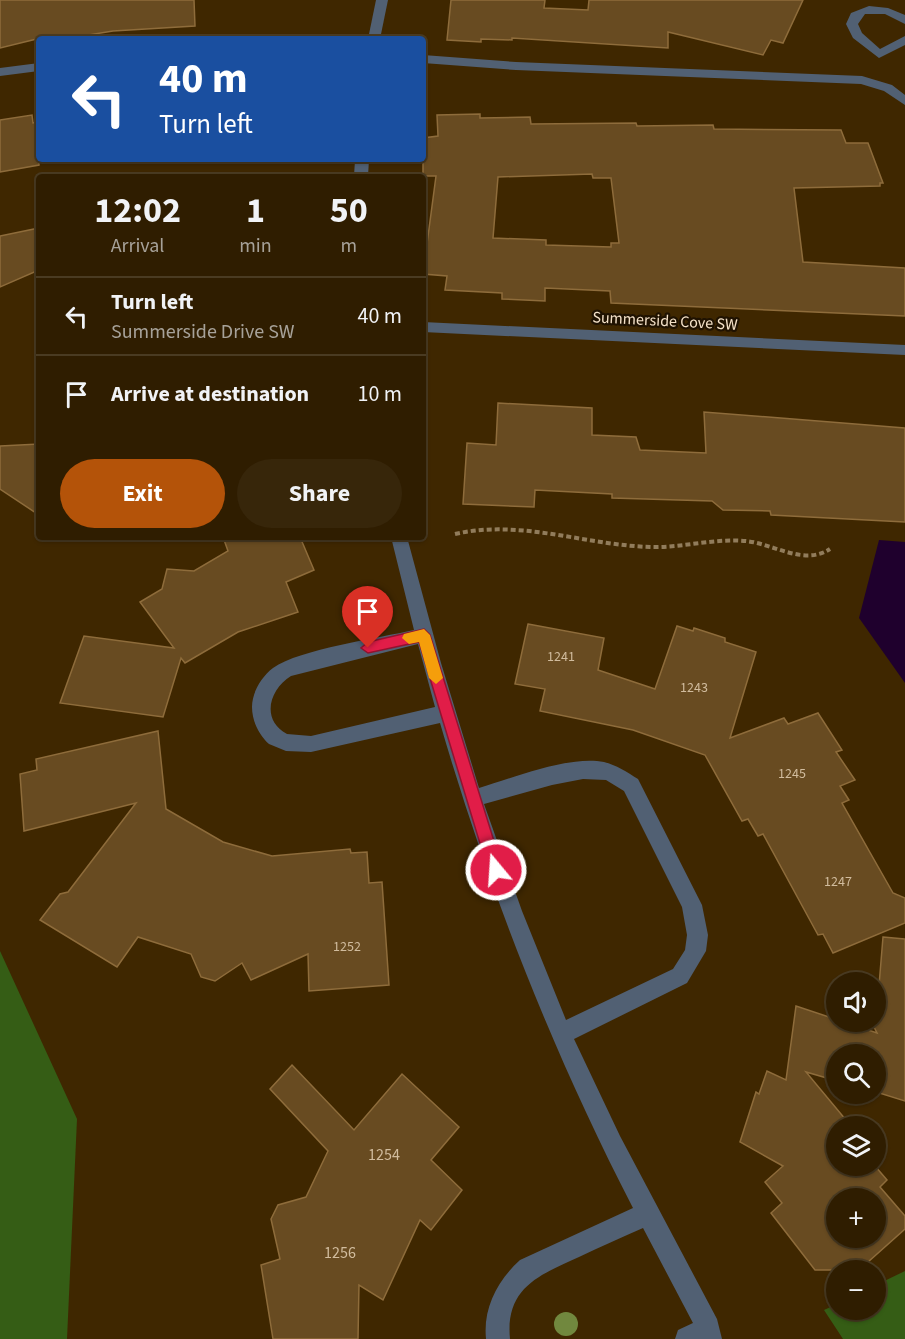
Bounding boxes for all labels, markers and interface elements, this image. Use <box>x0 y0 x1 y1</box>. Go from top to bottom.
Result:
text: 40 m <box>159 49 248 109</box>
icon: left <box>60 60 138 138</box>
text: Turn left <box>159 105 253 144</box>
text: 12:02 <box>94 185 181 236</box>
text: 1 <box>246 185 265 236</box>
text: 50 <box>330 185 368 236</box>
text: Arrival <box>111 232 164 260</box>
text: min <box>239 232 272 260</box>
text: m <box>340 232 357 260</box>
text: Turn left <box>111 286 193 318</box>
icon: left <box>60 300 93 333</box>
text: 40 m <box>357 300 402 332</box>
street label: Summerside Cove SW <box>592 306 738 336</box>
text: Summerside Drive SW <box>111 318 295 346</box>
icon: arrive <box>60 378 93 411</box>
text: Arrive at destination <box>111 378 309 410</box>
text: 10 m <box>357 378 402 410</box>
button: Exit <box>60 459 225 528</box>
button: Share <box>237 459 402 528</box>
pin <box>342 586 393 648</box>
icon: arrive <box>351 595 384 628</box>
house number: 1241 <box>547 647 575 667</box>
house number: 1243 <box>680 678 708 698</box>
house number: 1245 <box>778 764 806 784</box>
position arrow <box>464 838 528 902</box>
house number: 1247 <box>824 872 852 892</box>
house number: 1252 <box>333 937 361 957</box>
map controls <box>826 972 886 1320</box>
button: sound <box>826 972 886 1032</box>
button: search <box>826 1044 886 1104</box>
button: layers <box>826 1116 886 1176</box>
house number: 1254 <box>368 1144 400 1166</box>
button: + <box>826 1188 886 1248</box>
house number: 1256 <box>324 1242 356 1264</box>
button: − <box>826 1260 886 1320</box>

